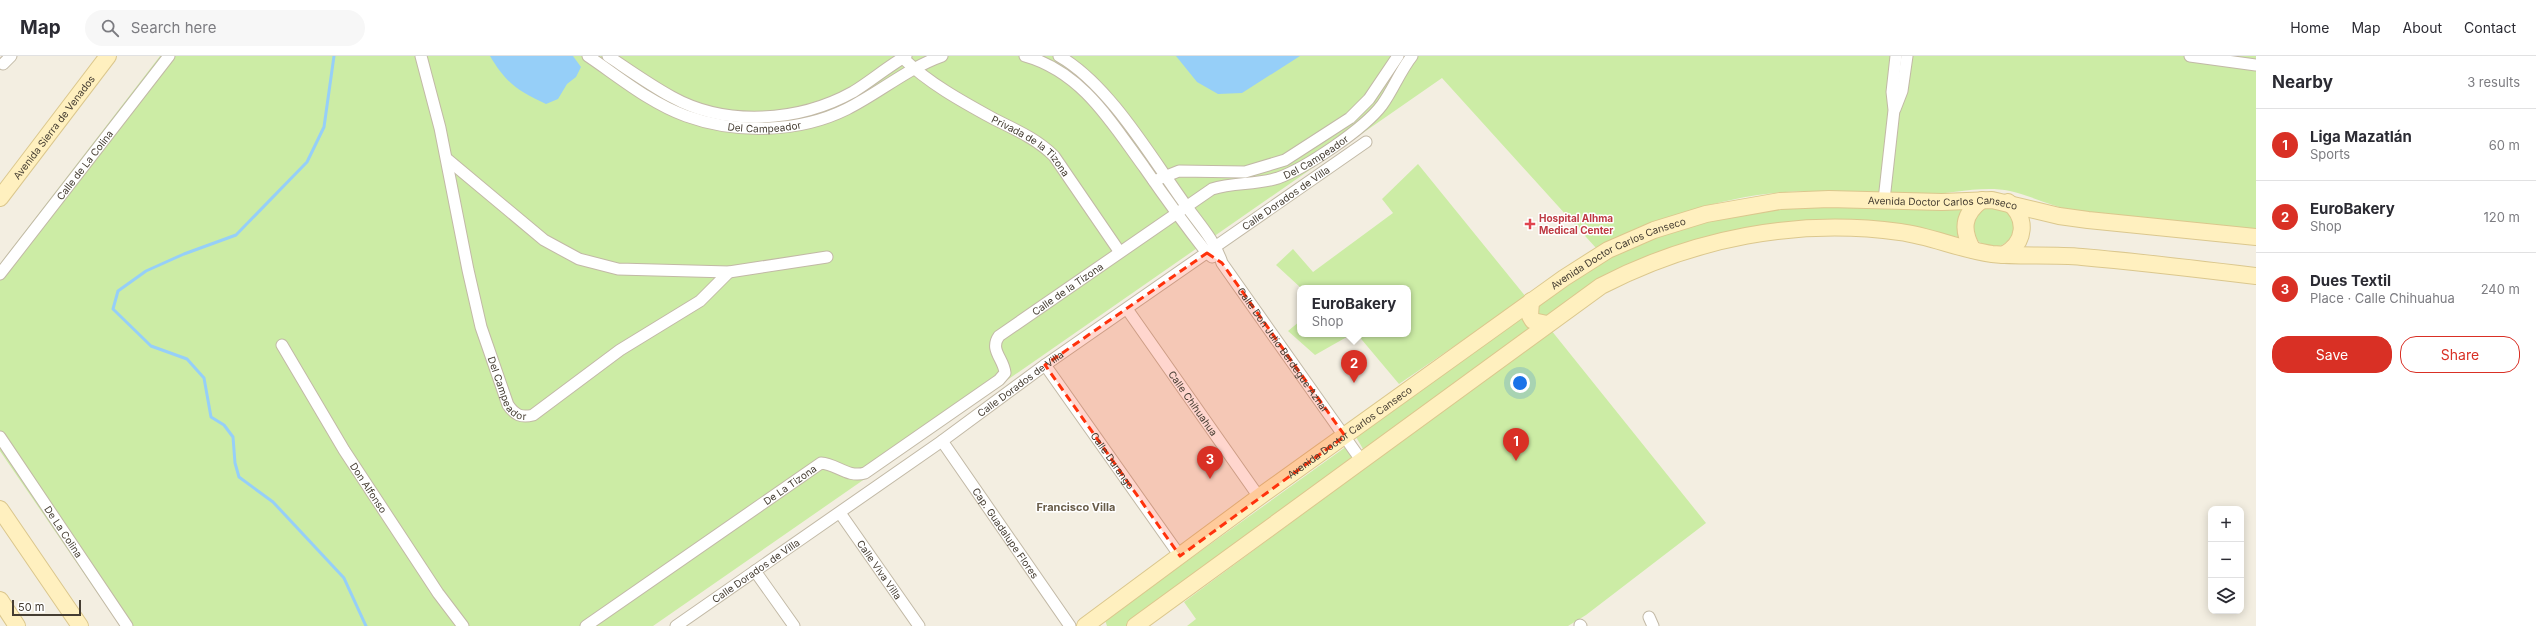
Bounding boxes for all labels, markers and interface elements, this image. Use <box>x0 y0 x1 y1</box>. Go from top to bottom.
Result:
search box <box>85 10 365 46</box>
text: Map <box>20 16 61 39</box>
icon: search <box>99 17 121 39</box>
text: Search here <box>131 18 216 37</box>
text: Home <box>2290 19 2329 36</box>
text: Map <box>2351 19 2381 36</box>
text: About <box>2403 19 2442 36</box>
text: Contact <box>2464 19 2516 36</box>
text: Nearby <box>2272 72 2333 92</box>
street label: Avenida Sierra de Venados <box>11 73 97 181</box>
text: 3 results <box>2467 74 2520 90</box>
street label: Privada de la Tizona <box>990 113 1072 179</box>
street label: Del Campeador <box>727 118 802 134</box>
text: Liga Mazatlán <box>2310 127 2412 146</box>
street label: Calle de La Colina <box>54 128 115 202</box>
street label: Del Campeador <box>1281 132 1351 181</box>
text: 1 <box>2282 137 2288 153</box>
text: 60 m <box>2489 137 2520 153</box>
text: Sports <box>2310 146 2350 162</box>
street label: Calle Dorados de Villa <box>1240 163 1332 232</box>
street label: Avenida Doctor Carlos Canseco <box>1868 194 2019 212</box>
text: EuroBakery <box>2310 199 2395 218</box>
text: 2 <box>2281 209 2289 225</box>
text: 120 m <box>2484 209 2520 225</box>
place label: Hospital Alhma Medical Center <box>1539 212 1613 236</box>
street label: Avenida Doctor Carlos Canseco <box>1548 215 1687 292</box>
marker: Hospital Alhma Medical Center <box>1524 218 1536 230</box>
text: Shop <box>2310 218 2342 234</box>
street label: Calle de la Tizona <box>1030 260 1105 318</box>
text: Dues Textil <box>2310 271 2391 290</box>
text: 3 <box>2281 281 2289 297</box>
text: 240 m <box>2481 281 2520 297</box>
street label: Calle Don Julio Berdegue Aznar <box>1235 285 1332 415</box>
popup <box>1297 285 1411 337</box>
text: Place · Calle Chihuahua <box>2310 290 2455 306</box>
text: EuroBakery <box>1312 294 1396 313</box>
text: Shop <box>1312 313 1343 329</box>
button: Save <box>2272 336 2392 373</box>
button: Share <box>2400 336 2520 373</box>
street label: Calle Dorados de Villa <box>975 348 1066 419</box>
pin: 2 <box>1341 350 1367 383</box>
street label: Del Campeador <box>486 355 527 422</box>
street label: Calle Chihuahua <box>1166 368 1220 438</box>
your location <box>1510 373 1530 393</box>
street label: Avenida Doctor Carlos Canseco <box>1285 383 1414 481</box>
pin: 1 <box>1503 428 1529 461</box>
street label: Calle Durango <box>1088 430 1137 491</box>
pin: 3 <box>1197 446 1223 479</box>
street label: Don Alfonso <box>348 460 390 515</box>
street label: De La Tizona <box>761 462 819 507</box>
street label: Cap. Guadalupe Flores <box>970 485 1041 581</box>
district label: Francisco Villa <box>1037 500 1115 514</box>
street label: De La Colina <box>42 504 85 560</box>
map controls <box>2208 506 2244 614</box>
button: + <box>2208 506 2244 542</box>
street label: Calle Dorados de Villa <box>710 536 802 605</box>
street label: Calle Viva Villa <box>855 538 904 602</box>
button: − <box>2208 542 2244 578</box>
button: layers <box>2208 578 2244 614</box>
scale bar <box>12 598 81 617</box>
text: 50 m <box>18 600 44 614</box>

